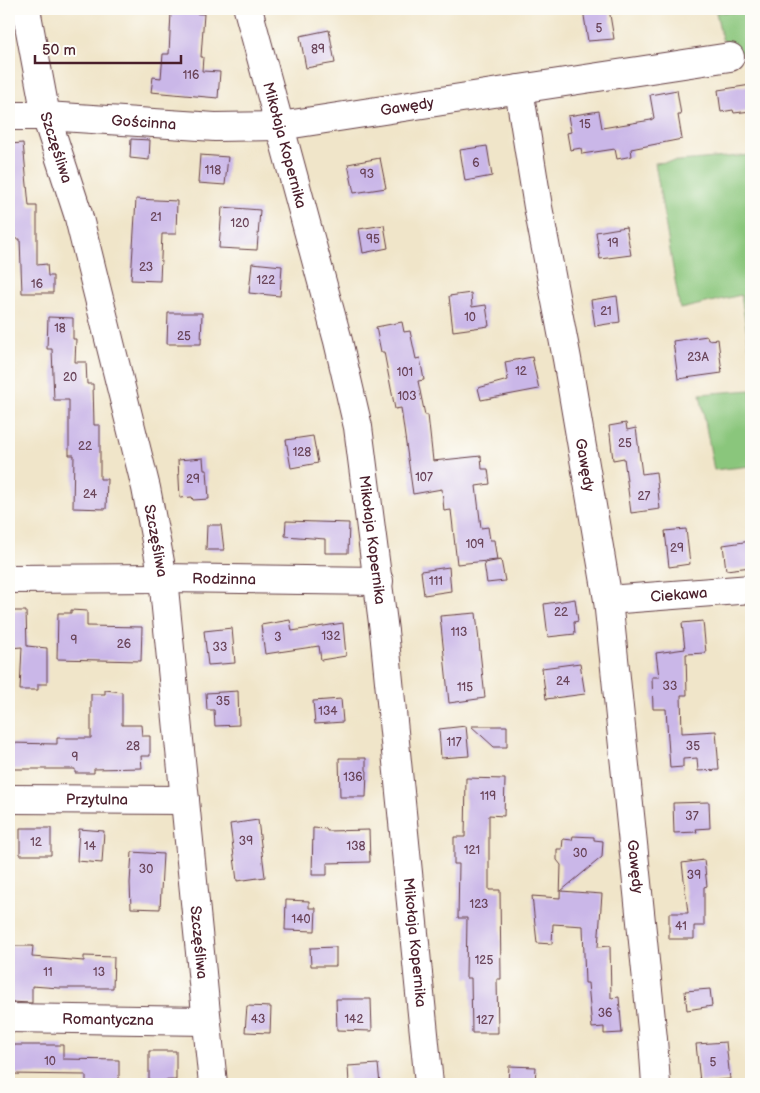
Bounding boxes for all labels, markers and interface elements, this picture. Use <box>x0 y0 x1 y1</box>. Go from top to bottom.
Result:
house number: 5 <box>596 21 603 36</box>
scale bar <box>35 32 181 64</box>
text: 50 m <box>42 41 76 60</box>
house number: 89 <box>311 42 325 57</box>
house number: 116 <box>183 68 199 83</box>
street label: Mikołaja Kopernika <box>259 80 311 210</box>
street label: Gawędy <box>379 93 435 120</box>
street label: Szczęśliwa <box>36 110 77 185</box>
street label: Gościnna <box>111 111 177 134</box>
house number: 15 <box>579 117 591 132</box>
house number: 6 <box>472 156 480 171</box>
house number: 118 <box>205 163 221 178</box>
house number: 93 <box>360 167 374 182</box>
house number: 21 <box>150 210 162 225</box>
house number: 120 <box>231 216 249 231</box>
house number: 95 <box>366 232 380 247</box>
house number: 19 <box>607 236 619 251</box>
house number: 23 <box>139 260 153 275</box>
house number: 122 <box>257 273 275 288</box>
house number: 16 <box>31 277 43 292</box>
house number: 21 <box>600 304 612 319</box>
house number: 10 <box>464 310 476 325</box>
house number: 18 <box>54 321 66 336</box>
house number: 25 <box>177 329 191 344</box>
house number: 23A <box>687 350 709 365</box>
house number: 12 <box>515 364 527 379</box>
house number: 101 <box>397 365 413 380</box>
house number: 20 <box>63 370 77 385</box>
house number: 103 <box>397 389 417 404</box>
house number: 25 <box>618 436 632 451</box>
street label: Gawędy <box>571 437 599 493</box>
house number: 22 <box>78 439 92 454</box>
house number: 128 <box>293 445 311 460</box>
house number: 107 <box>415 470 433 485</box>
house number: 29 <box>186 472 200 487</box>
street label: Mikołaja Kopernika <box>355 474 390 606</box>
house number: 24 <box>83 487 98 502</box>
house number: 27 <box>638 489 651 504</box>
street label: Szczęśliwa <box>140 503 172 579</box>
house number: 109 <box>466 537 484 552</box>
house number: 29 <box>670 541 684 556</box>
street label: Rodzinna <box>192 569 256 589</box>
house number: 111 <box>429 574 443 589</box>
street label: Ciekawa <box>650 583 708 606</box>
house number: 22 <box>554 605 568 620</box>
house number: 113 <box>451 625 467 640</box>
house number: 132 <box>321 629 341 644</box>
house number: 3 <box>274 630 282 645</box>
house number: 9 <box>71 633 78 648</box>
house number: 26 <box>117 637 131 652</box>
house number: 33 <box>213 640 227 655</box>
house number: 24 <box>556 674 571 689</box>
house number: 33 <box>663 679 677 694</box>
house number: 115 <box>457 680 473 695</box>
house number: 35 <box>216 694 230 709</box>
house number: 134 <box>318 704 338 719</box>
house number: 117 <box>446 735 462 750</box>
house number: 28 <box>126 739 140 754</box>
house number: 35 <box>686 739 700 754</box>
house number: 9 <box>72 750 79 765</box>
house number: 136 <box>343 770 363 785</box>
house number: 119 <box>480 789 496 804</box>
street label: Przytulna <box>66 790 128 809</box>
house number: 37 <box>685 809 699 824</box>
house number: 39 <box>239 834 253 849</box>
house number: 12 <box>30 835 42 850</box>
house number: 14 <box>84 839 97 854</box>
house number: 138 <box>346 839 366 854</box>
street label: Gawędy <box>623 839 648 895</box>
house number: 121 <box>464 843 480 858</box>
house number: 30 <box>573 846 587 861</box>
house number: 30 <box>139 862 153 877</box>
house number: 39 <box>687 868 701 883</box>
street label: Mikołaja Kopernika <box>399 877 431 1008</box>
house number: 123 <box>470 897 488 912</box>
street label: Szczęśliwa <box>186 905 212 980</box>
house number: 140 <box>291 912 311 927</box>
house number: 41 <box>675 919 687 934</box>
house number: 125 <box>475 953 493 968</box>
house number: 11 <box>43 965 53 980</box>
house number: 13 <box>93 965 105 980</box>
house number: 36 <box>598 1006 612 1021</box>
street label: Romantyczna <box>62 1009 154 1030</box>
house number: 43 <box>251 1012 265 1027</box>
house number: 142 <box>344 1012 364 1027</box>
house number: 127 <box>476 1013 494 1028</box>
house number: 10 <box>44 1054 56 1069</box>
house number: 5 <box>710 1055 717 1070</box>

